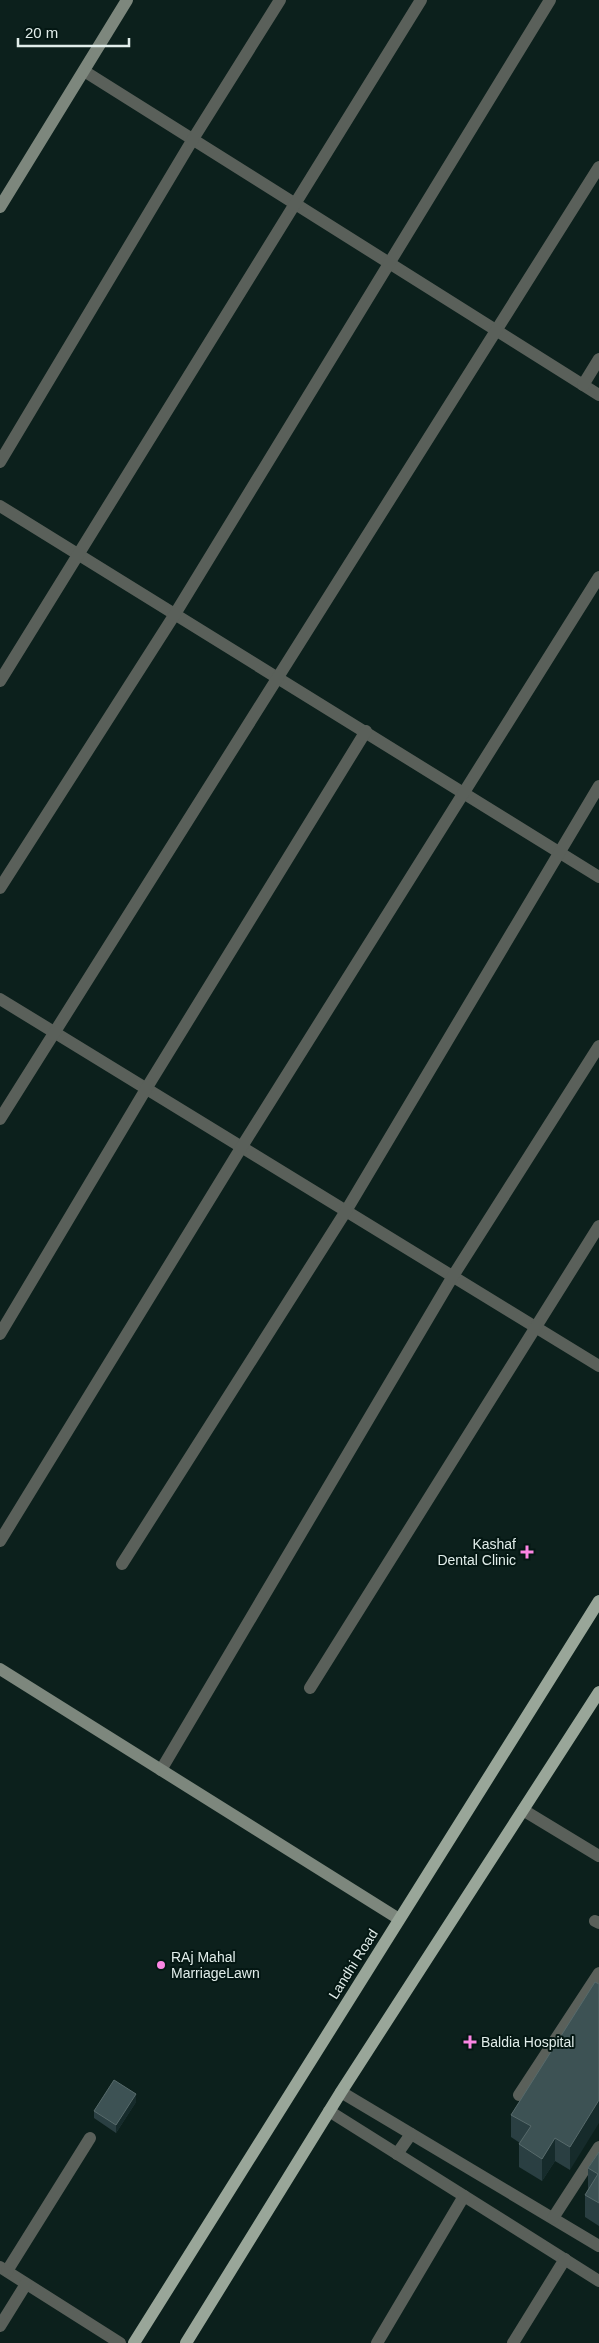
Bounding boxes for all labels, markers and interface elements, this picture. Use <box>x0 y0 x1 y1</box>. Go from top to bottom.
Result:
scale bar <box>18 15 129 47</box>
text: 20 m <box>25 24 58 41</box>
place label: Kashaf Dental Clinic <box>437 1536 516 1568</box>
marker: Kashaf Dental Clinic <box>520 1545 534 1559</box>
street label: Landhi Road <box>325 1926 381 2002</box>
place label: RAj Mahal MarriageLawn <box>171 1949 260 1981</box>
marker: RAj Mahal MarriageLawn <box>155 1959 167 1971</box>
place label: Baldia Hospital <box>481 2034 574 2050</box>
marker: Baldia Hospital <box>463 2035 477 2049</box>

